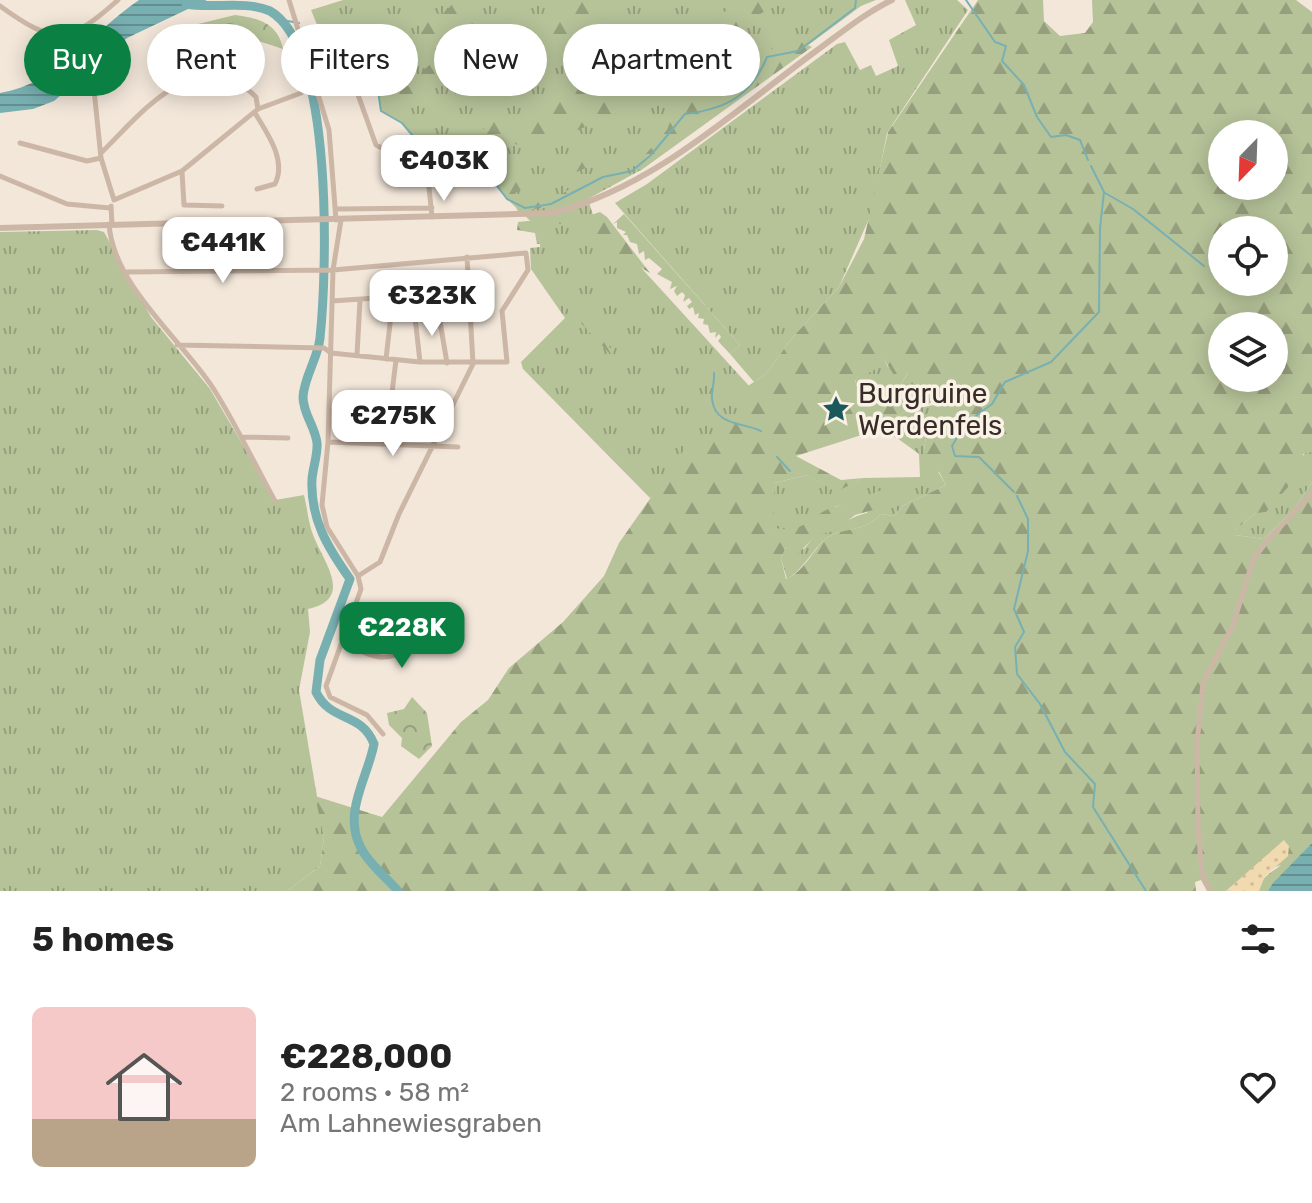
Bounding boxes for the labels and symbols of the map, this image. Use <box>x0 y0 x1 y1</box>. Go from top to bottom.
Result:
north arrow <box>1208 120 1288 200</box>
pin: €403K <box>388 135 500 203</box>
pin: €441K <box>167 217 279 285</box>
pin: €323K <box>376 270 488 338</box>
place label: Burgruine Werdenfels <box>858 377 1002 442</box>
pin: €275K <box>337 390 449 458</box>
place icon: Burgruine Werdenfels <box>821 394 851 424</box>
pin: €228K <box>346 602 458 670</box>

